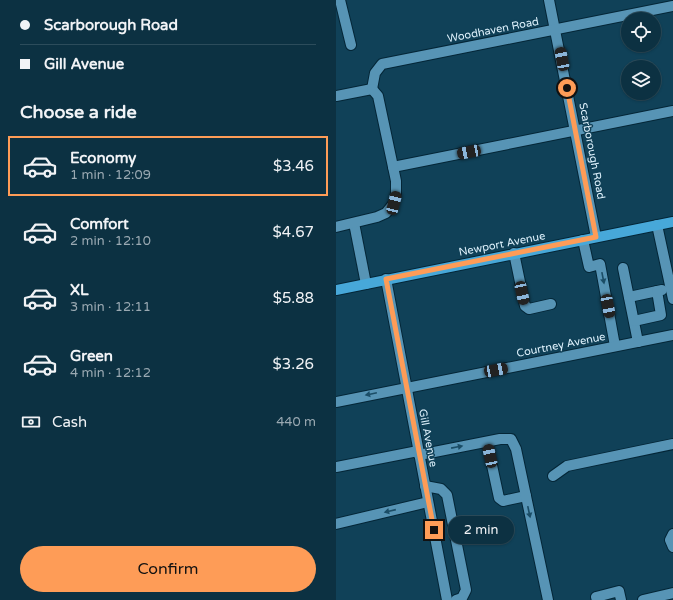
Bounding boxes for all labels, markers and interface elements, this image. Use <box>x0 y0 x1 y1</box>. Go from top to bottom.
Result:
map controls <box>621 12 661 100</box>
button: locate <box>621 12 661 52</box>
street label: Woodhaven Road <box>446 15 540 45</box>
text: Scarborough Road <box>44 16 178 34</box>
car <box>554 46 570 72</box>
text: Gill Avenue <box>44 55 124 73</box>
button: layers <box>621 60 661 100</box>
route start <box>558 79 576 97</box>
text: Choose a ride <box>20 101 137 123</box>
street label: Scarborough Road <box>576 102 608 201</box>
car <box>456 144 482 160</box>
icon: car <box>22 148 58 184</box>
text: Economy <box>70 149 136 167</box>
text: $3.46 <box>273 157 314 175</box>
text: 1 min · 12:09 <box>70 167 151 183</box>
car <box>385 190 403 216</box>
icon: car <box>22 214 58 250</box>
text: Comfort <box>70 215 129 233</box>
text: $4.67 <box>273 223 314 241</box>
street label: Newport Avenue <box>458 229 546 259</box>
text: 2 min · 12:10 <box>70 233 151 249</box>
one-way arrow <box>600 272 606 284</box>
icon: car <box>22 280 58 316</box>
car <box>514 280 530 306</box>
text: XL <box>70 281 89 299</box>
text: $5.88 <box>273 289 314 307</box>
car <box>600 293 616 319</box>
text: 3 min · 12:11 <box>70 299 151 315</box>
street label: Courtney Avenue <box>515 330 607 360</box>
icon: car <box>22 346 58 382</box>
text: Green <box>70 347 113 365</box>
text: $3.26 <box>273 355 314 373</box>
car <box>483 362 509 378</box>
text: 4 min · 12:12 <box>70 365 151 381</box>
one-way arrow <box>365 392 377 398</box>
street label: Gill Avenue <box>416 408 440 468</box>
icon: cash <box>20 411 42 433</box>
text: Cash <box>52 413 87 431</box>
text: 440 m <box>276 414 316 430</box>
car <box>482 443 498 469</box>
one-way arrow <box>451 444 463 450</box>
one-way arrow <box>527 506 533 518</box>
one-way arrow <box>384 509 397 515</box>
callout: 2 min <box>448 516 514 544</box>
route end <box>425 521 443 539</box>
text: 2 min <box>464 522 498 538</box>
button: Confirm <box>20 546 316 592</box>

